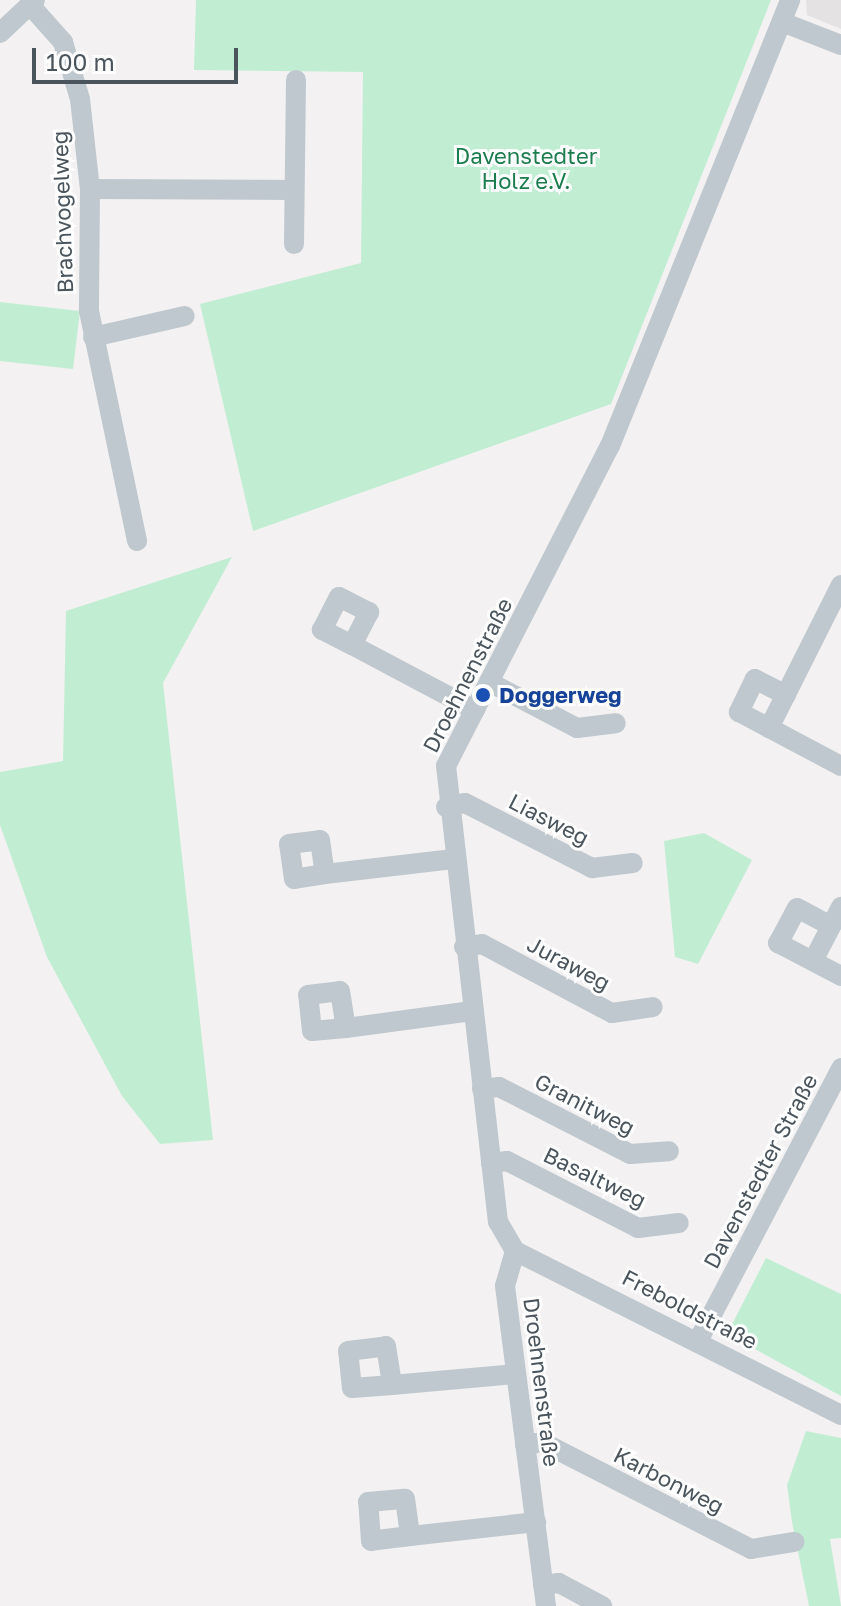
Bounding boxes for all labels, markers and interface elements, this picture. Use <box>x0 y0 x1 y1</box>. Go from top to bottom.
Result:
scale bar <box>36 32 242 82</box>
text: 100 m <box>46 47 115 76</box>
street label: Brachvogelweg <box>46 130 78 294</box>
park label: Davenstedter Holz e.V. <box>455 142 597 194</box>
street label: Droehnenstraße <box>417 593 517 757</box>
place label: Doggerweg <box>499 682 622 708</box>
marker: Doggerweg <box>474 686 492 704</box>
street label: Liasweg <box>505 788 593 850</box>
street label: Juraweg <box>523 930 615 996</box>
street label: Granitweg <box>531 1068 639 1140</box>
street label: Davenstedter Straße <box>697 1069 823 1273</box>
street label: Basaltweg <box>539 1141 651 1213</box>
street label: Freboldstraße <box>618 1264 762 1354</box>
street label: Droehnenstraße <box>519 1296 565 1468</box>
street label: Karbonweg <box>610 1441 728 1519</box>

